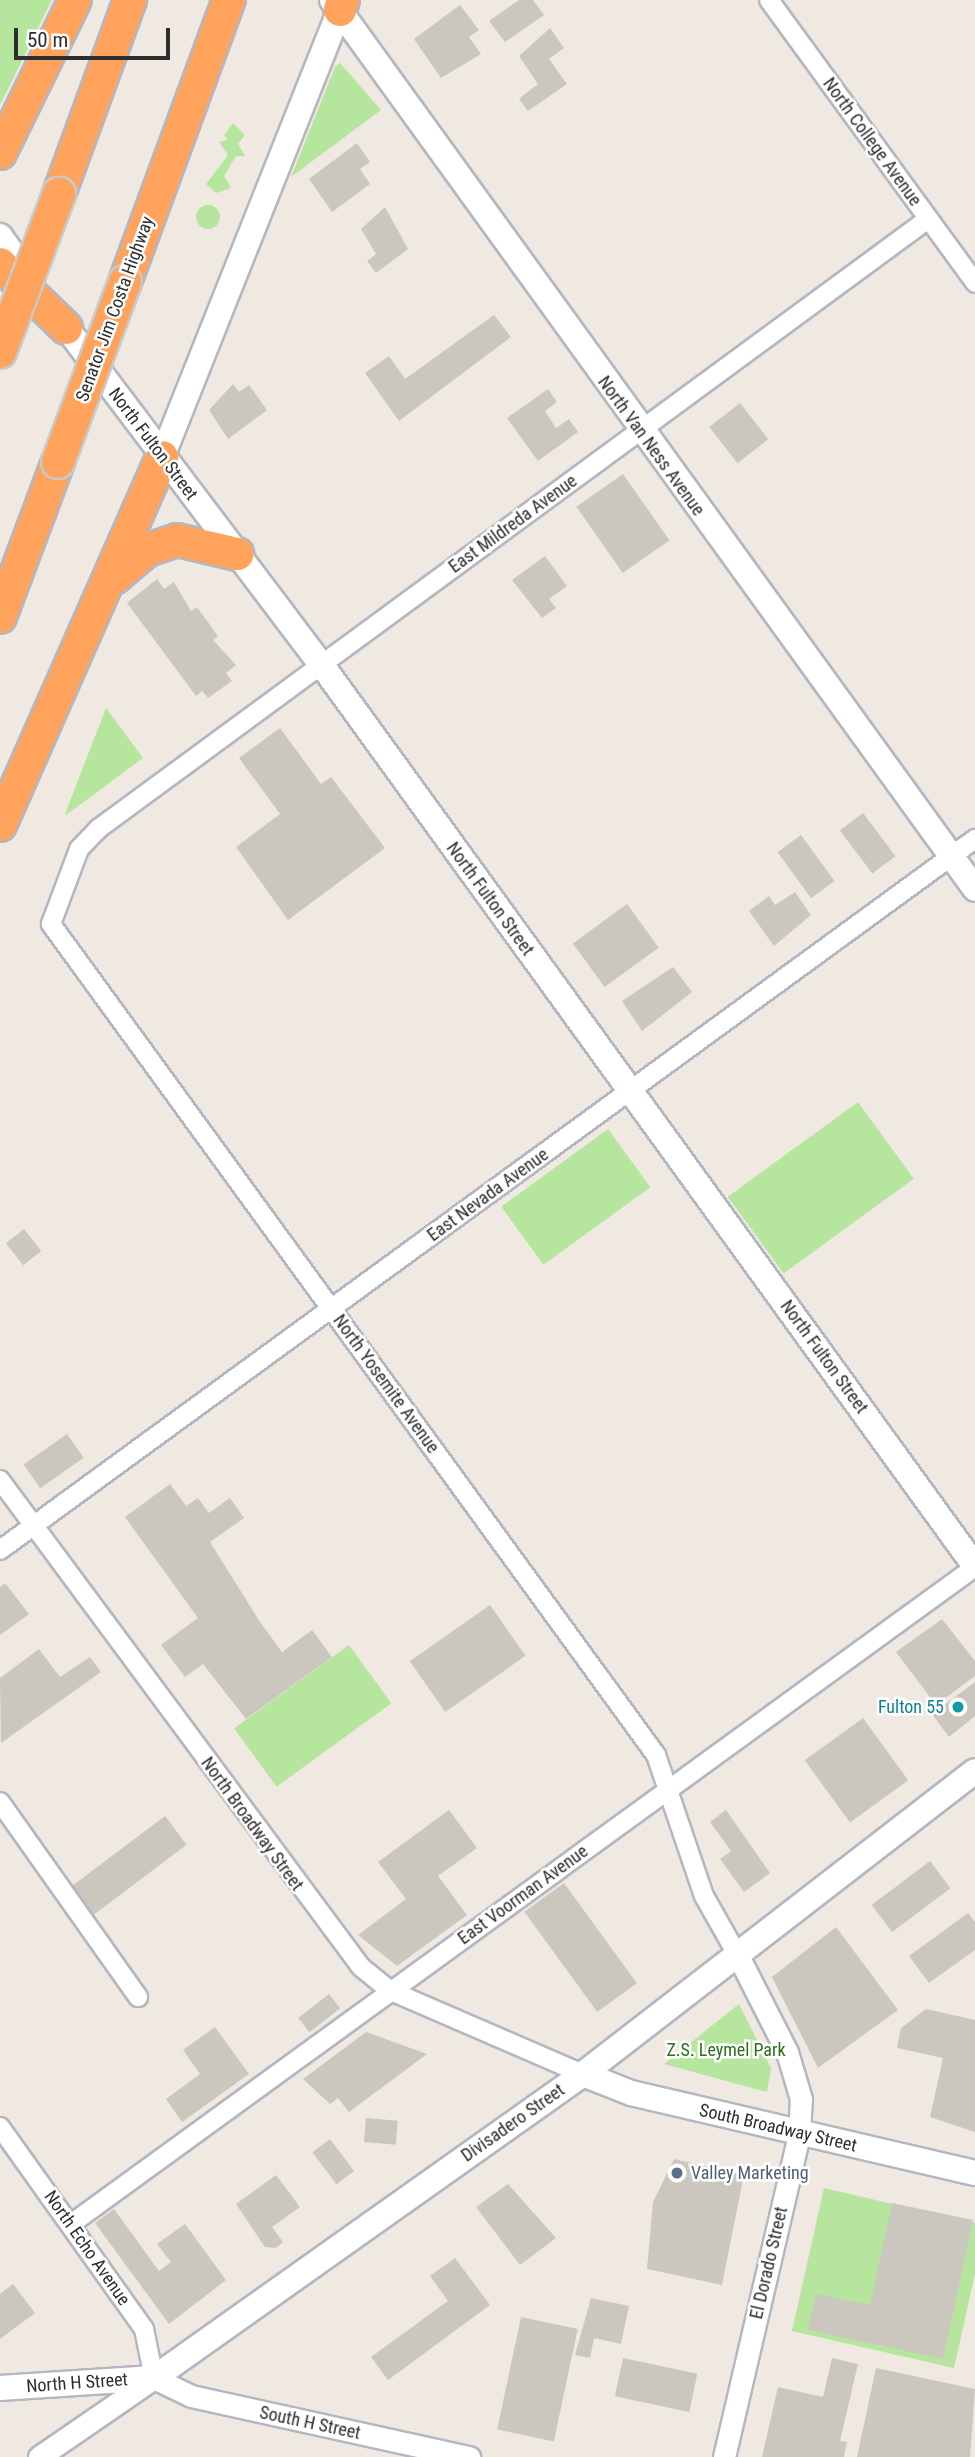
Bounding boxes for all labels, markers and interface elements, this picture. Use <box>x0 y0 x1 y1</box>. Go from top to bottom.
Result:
scale bar <box>18 14 173 58</box>
text: 50 m <box>27 28 68 52</box>
street label: North College Avenue <box>818 74 926 210</box>
street label: Senator Jim Costa Highway <box>71 213 159 405</box>
street label: North Van Ness Avenue <box>593 372 709 520</box>
street label: North Fulton Street <box>104 384 202 504</box>
street label: East Mildreda Avenue <box>445 470 581 578</box>
street label: North Fulton Street <box>442 838 538 960</box>
street label: East Nevada Avenue <box>423 1144 553 1246</box>
street label: North Fulton Street <box>776 1296 872 1418</box>
street label: North Yosemite Avenue <box>328 1310 444 1458</box>
place label: Fulton 55 <box>878 1696 944 1718</box>
marker: Fulton 55 <box>950 1699 966 1715</box>
street label: North Broadway Street <box>196 1753 308 1895</box>
street label: East Voorman Avenue <box>454 1841 592 1949</box>
park label: Z.S. Leymel Park <box>666 2039 786 2061</box>
street label: Divisadero Street <box>457 2079 569 2167</box>
street label: South Broadway Street <box>697 2099 859 2157</box>
place label: Valley Marketing <box>691 2162 809 2184</box>
marker: Valley Marketing <box>669 2165 685 2181</box>
street label: North Echo Avenue <box>39 2186 135 2310</box>
street label: El Dorado Street <box>746 2205 792 2321</box>
street label: North H Street <box>26 2369 128 2397</box>
street label: South H Street <box>258 2402 362 2444</box>

